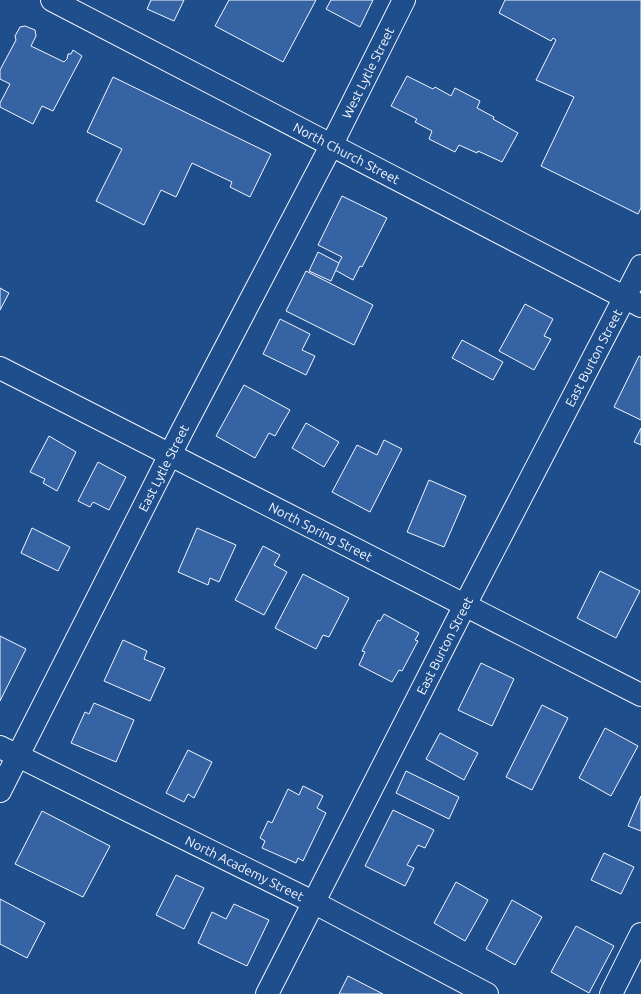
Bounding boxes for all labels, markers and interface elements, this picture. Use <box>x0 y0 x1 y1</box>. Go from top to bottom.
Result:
street label: West Lytle Street <box>339 25 396 121</box>
street label: North Church Street <box>291 120 402 186</box>
street label: East Burton Street <box>562 307 624 409</box>
street label: East Lytle Street <box>136 422 191 514</box>
street label: North Spring Street <box>267 499 375 564</box>
street label: East Burton Street <box>414 594 475 697</box>
street label: North Academy Street <box>183 833 306 903</box>

